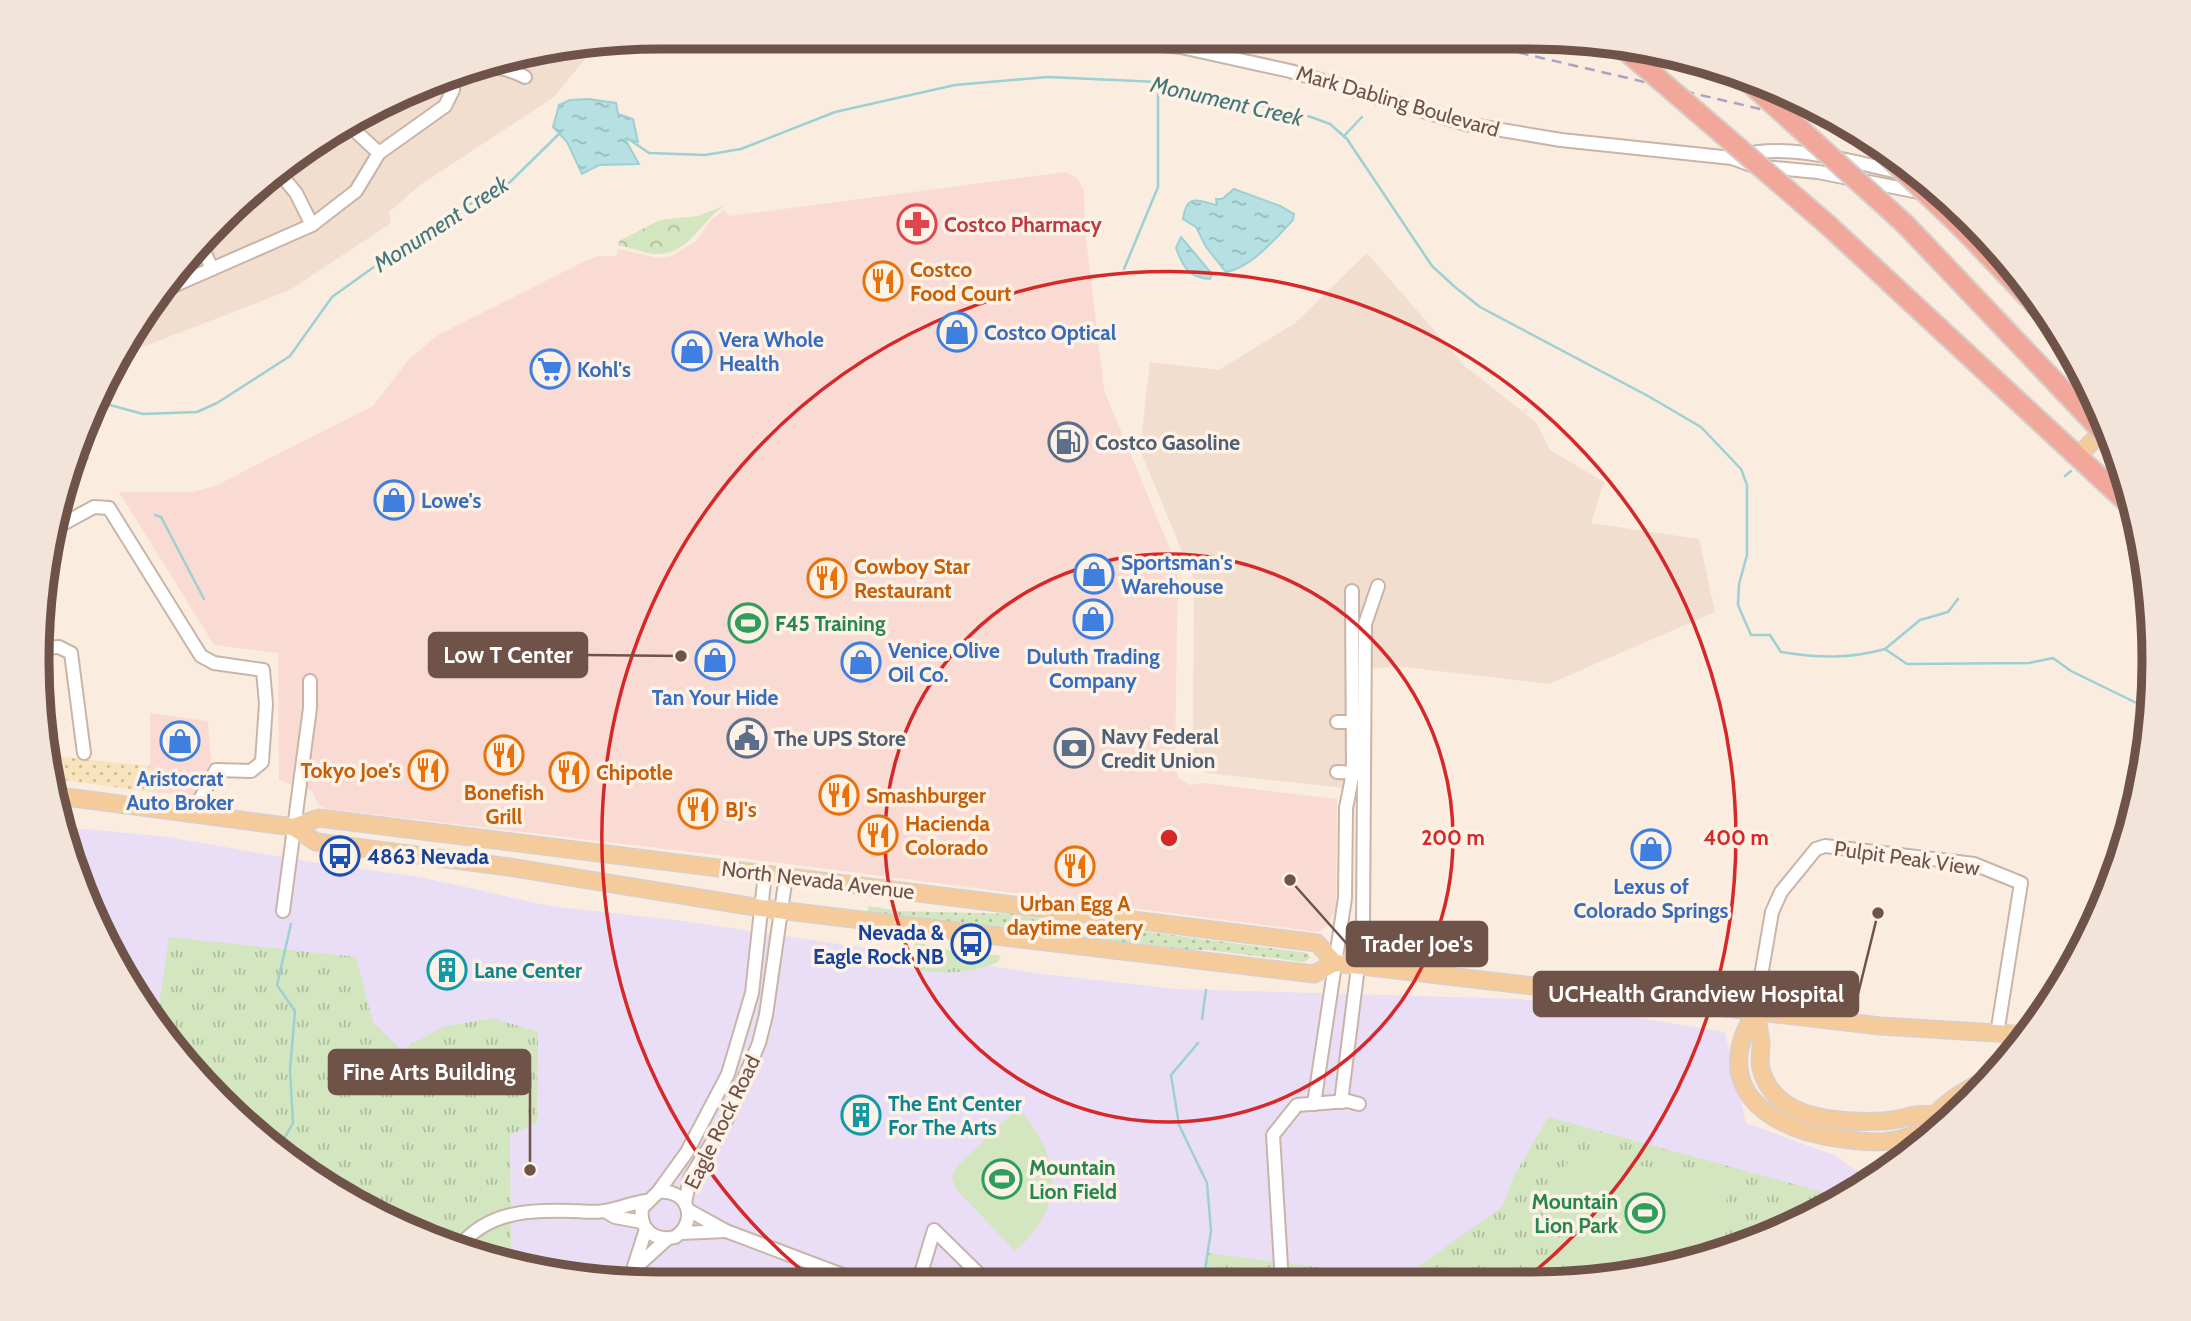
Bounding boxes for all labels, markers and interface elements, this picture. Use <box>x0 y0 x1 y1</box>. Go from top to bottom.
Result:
street label: Mark Dabling Boulevard <box>1294 60 1502 142</box>
water label: Monument Creek <box>1147 70 1307 132</box>
water label: Monument Creek <box>367 169 515 279</box>
pharmacy icon: Costco Pharmacy <box>896 203 938 245</box>
place label: Costco Pharmacy <box>944 212 1102 237</box>
place label: Costco Food Court <box>910 257 1011 306</box>
restaurant icon: Costco Food Court <box>862 260 904 302</box>
shop icon: Costco Optical <box>936 311 978 353</box>
place label: Costco Optical <box>984 320 1117 345</box>
place label: Vera Whole Health <box>719 327 824 376</box>
shop icon: Vera Whole Health <box>671 330 713 372</box>
supermarket icon: Kohl's <box>529 348 571 390</box>
place label: Kohl's <box>577 357 631 382</box>
fuel station icon: Costco Gasoline <box>1047 421 1089 463</box>
place label: Costco Gasoline <box>1095 430 1240 455</box>
shop icon: Lowe's <box>373 479 415 521</box>
place label: Lowe's <box>421 488 481 513</box>
place label: Sportsman's Warehouse <box>1121 550 1233 599</box>
shop icon: Sportsman's Warehouse <box>1073 553 1115 595</box>
place label: Cowboy Star Restaurant <box>854 554 970 603</box>
restaurant icon: Cowboy Star Restaurant <box>806 557 848 599</box>
shop icon: Duluth Trading Company <box>1072 598 1114 640</box>
sports icon: F45 Training <box>727 602 769 644</box>
place label: F45 Training <box>775 611 886 636</box>
callout: Low T Center <box>429 633 587 677</box>
place label: Venice Olive Oil Co. <box>888 638 1000 687</box>
shop icon: Tan Your Hide <box>694 639 736 681</box>
text: Low T Center <box>443 641 573 669</box>
shop icon: Venice Olive Oil Co. <box>840 641 882 683</box>
place label: Duluth Trading Company <box>1026 644 1160 693</box>
place label: Tan Your Hide <box>652 685 778 710</box>
public building icon: The UPS Store <box>726 717 768 759</box>
shop icon: Aristocrat Auto Broker <box>159 720 201 762</box>
place label: Navy Federal Credit Union <box>1101 724 1219 773</box>
place label: The UPS Store <box>774 726 906 751</box>
bank icon: Navy Federal Credit Union <box>1053 727 1095 769</box>
restaurant icon: Bonefish Grill <box>483 734 525 776</box>
restaurant icon: Tokyo Joe's <box>407 749 449 791</box>
restaurant icon: Chipotle <box>548 751 590 793</box>
place label: Tokyo Joe's <box>300 758 401 783</box>
place label: Chipotle <box>596 760 673 785</box>
place label: Aristocrat Auto Broker <box>126 766 234 815</box>
restaurant icon: Smashburger <box>818 774 860 816</box>
place label: Bonefish Grill <box>464 780 544 829</box>
place label: Smashburger <box>866 783 986 808</box>
restaurant icon: BJ's <box>677 788 719 830</box>
place label: BJ's <box>725 797 757 822</box>
place label: Hacienda Colorado <box>905 811 991 860</box>
restaurant icon: Hacienda Colorado <box>857 814 899 856</box>
text: 200 m <box>1421 825 1485 850</box>
text: 400 m <box>1703 825 1769 850</box>
centre of rings <box>1157 826 1181 850</box>
shop icon: Lexus of Colorado Springs <box>1630 828 1672 870</box>
bus stop icon: 4863 Nevada <box>319 835 361 877</box>
street label: Pulpit Peak View <box>1833 835 1981 881</box>
place label: 4863 Nevada <box>367 844 490 869</box>
restaurant icon: Urban Egg A daytime eatery <box>1054 845 1096 887</box>
street label: North Nevada Avenue <box>720 856 916 904</box>
place label: Lexus of Colorado Springs <box>1574 874 1729 923</box>
place label: Urban Egg A daytime eatery <box>1007 891 1144 940</box>
place label: Nevada & Eagle Rock NB <box>813 920 945 969</box>
callout: Trader Joe's <box>1347 922 1487 966</box>
bus stop icon: Nevada & Eagle Rock NB <box>950 923 992 965</box>
text: Trader Joe's <box>1361 930 1473 958</box>
building icon: Lane Center <box>426 949 468 991</box>
place label: Lane Center <box>474 958 582 983</box>
callout: UCHealth Grandview Hospital <box>1534 972 1858 1016</box>
text: UCHealth Grandview Hospital <box>1548 980 1844 1008</box>
callout: Fine Arts Building <box>329 1050 530 1094</box>
street label: Eagle Rock Road <box>679 1051 765 1193</box>
text: Fine Arts Building <box>342 1058 516 1086</box>
place label: The Ent Center For The Arts <box>888 1091 1022 1140</box>
building icon: The Ent Center For The Arts <box>840 1094 882 1136</box>
place label: Mountain Lion Field <box>1029 1155 1117 1204</box>
sports icon: Mountain Lion Field <box>981 1158 1023 1200</box>
place label: Mountain Lion Park <box>1531 1189 1619 1238</box>
sports icon: Mountain Lion Park <box>1624 1192 1666 1234</box>

